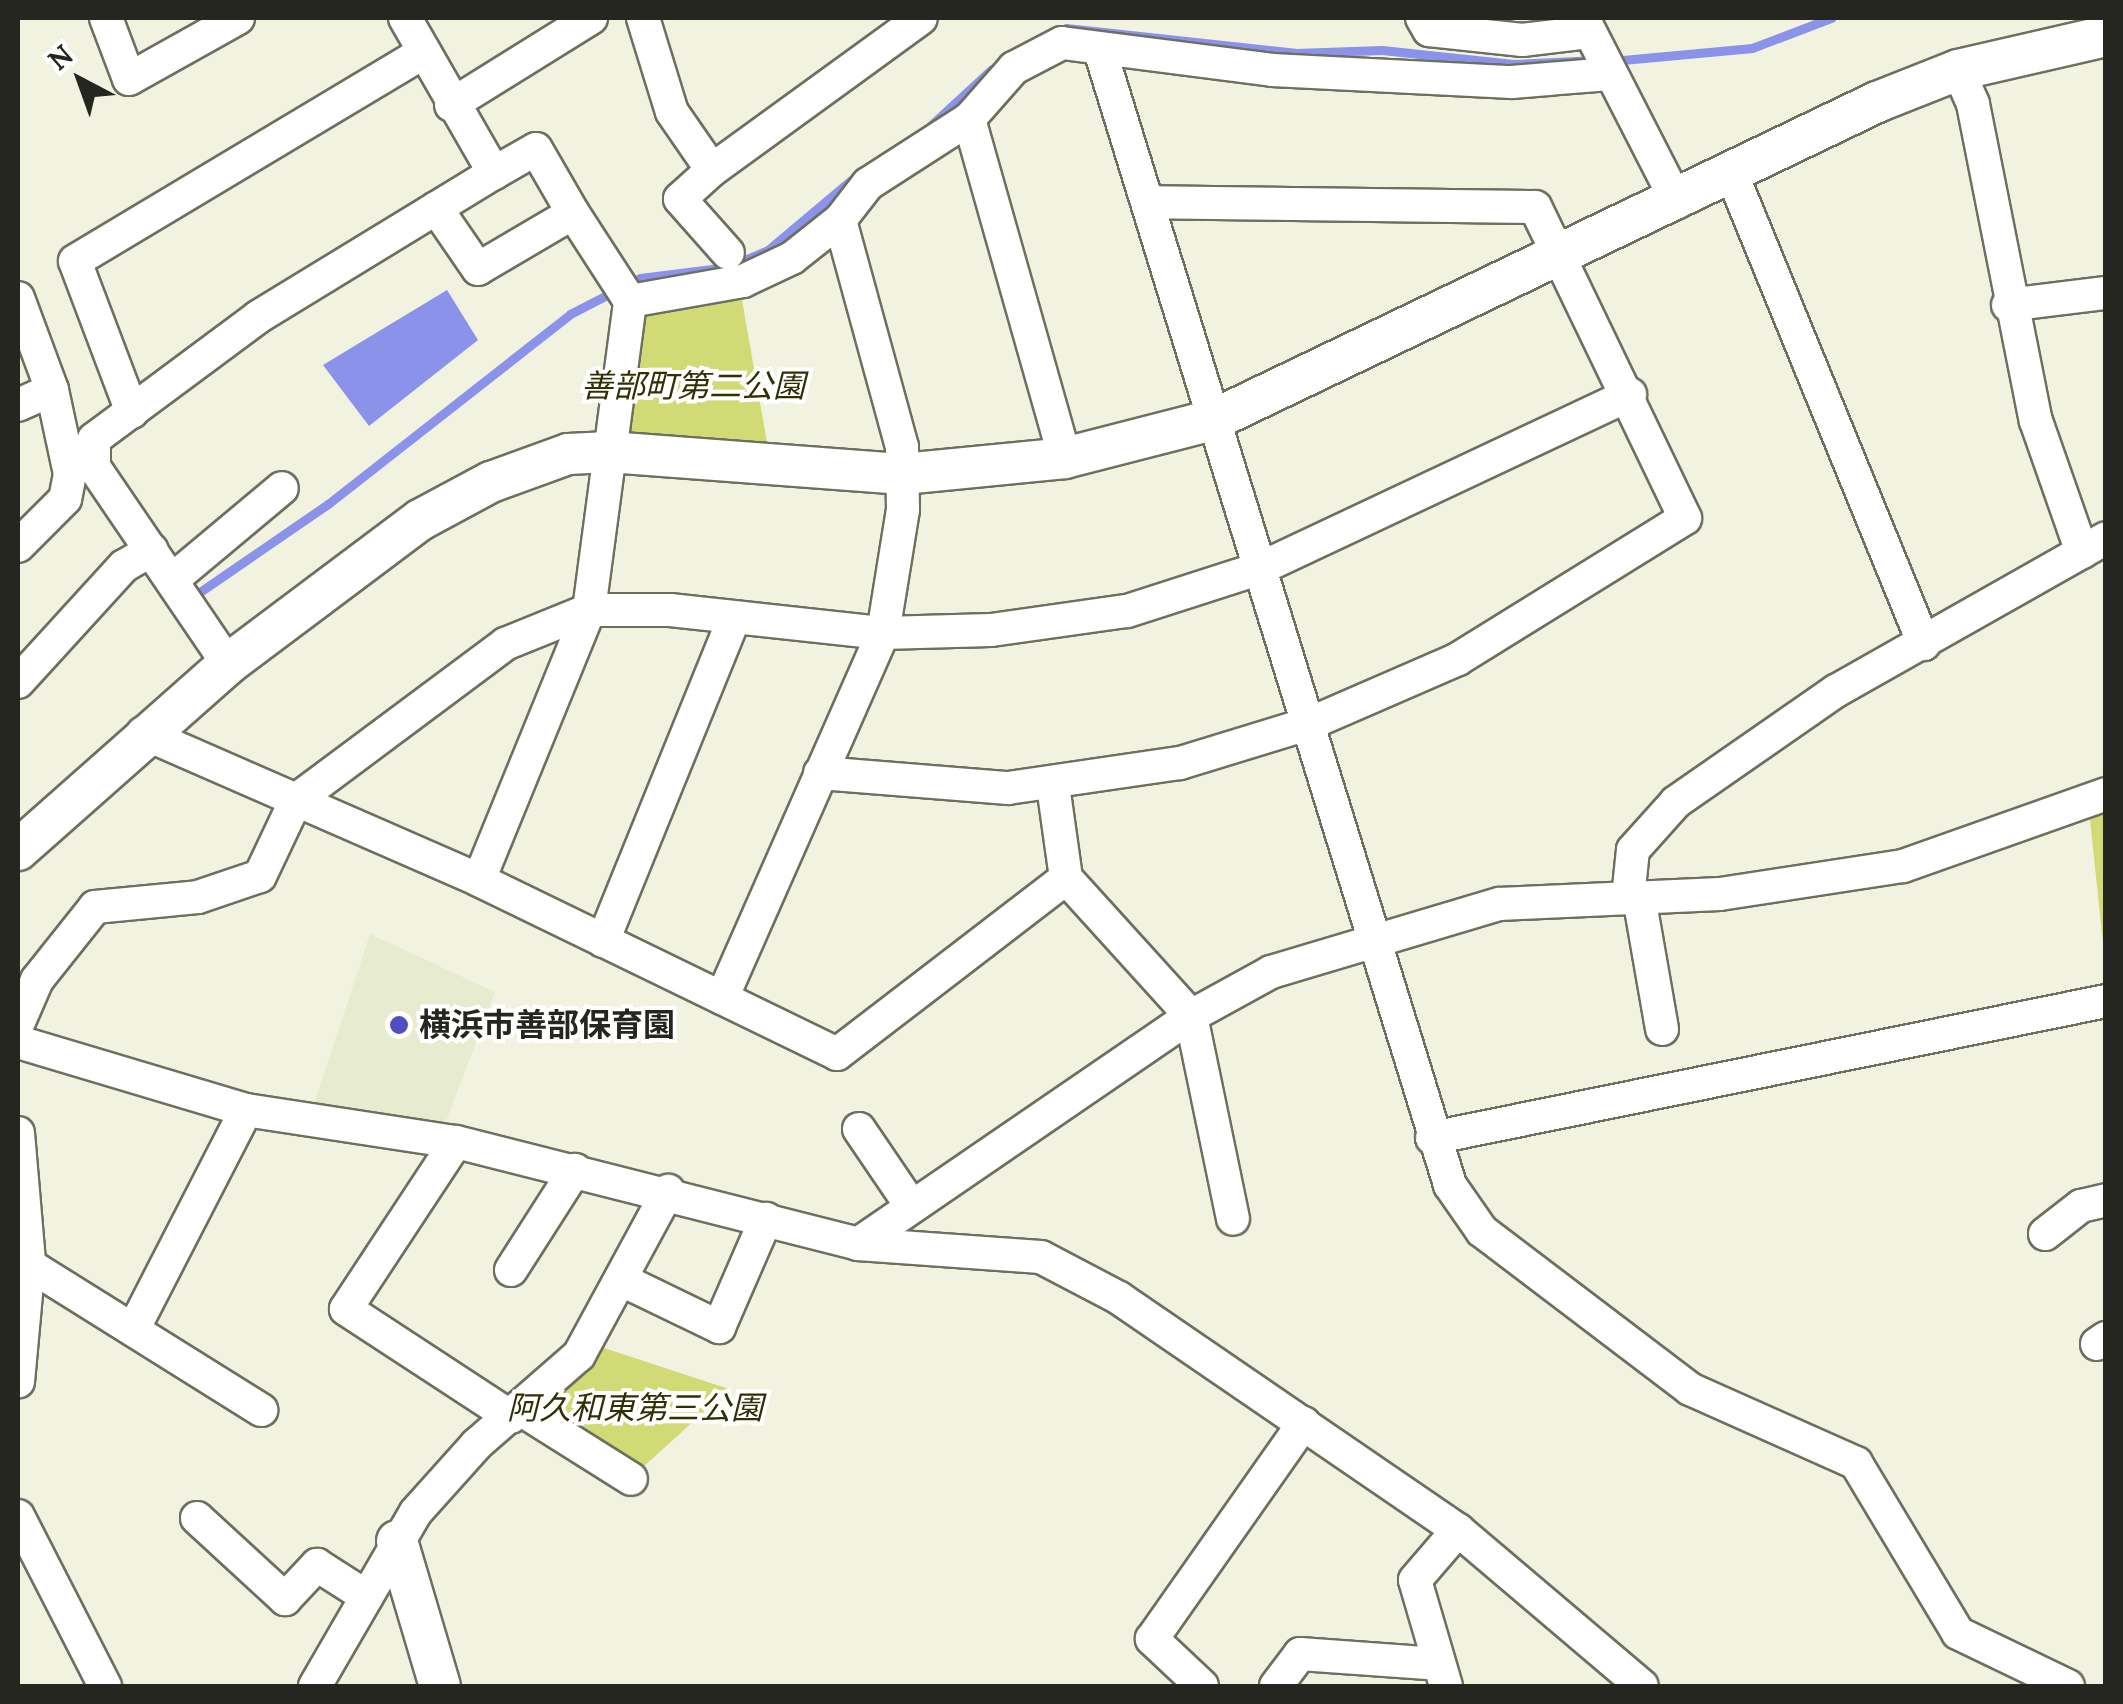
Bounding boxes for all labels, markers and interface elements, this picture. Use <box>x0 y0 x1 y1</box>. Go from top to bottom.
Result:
north arrow <box>30 30 130 130</box>
text: N <box>40 37 80 78</box>
park label: 善部町第二公園 <box>581 367 805 405</box>
place label: 横浜市善部保育園 <box>419 1006 675 1044</box>
marker: 横浜市善部保育園 <box>388 1014 410 1036</box>
park label: 阿久和東第三公園 <box>507 1389 763 1427</box>

